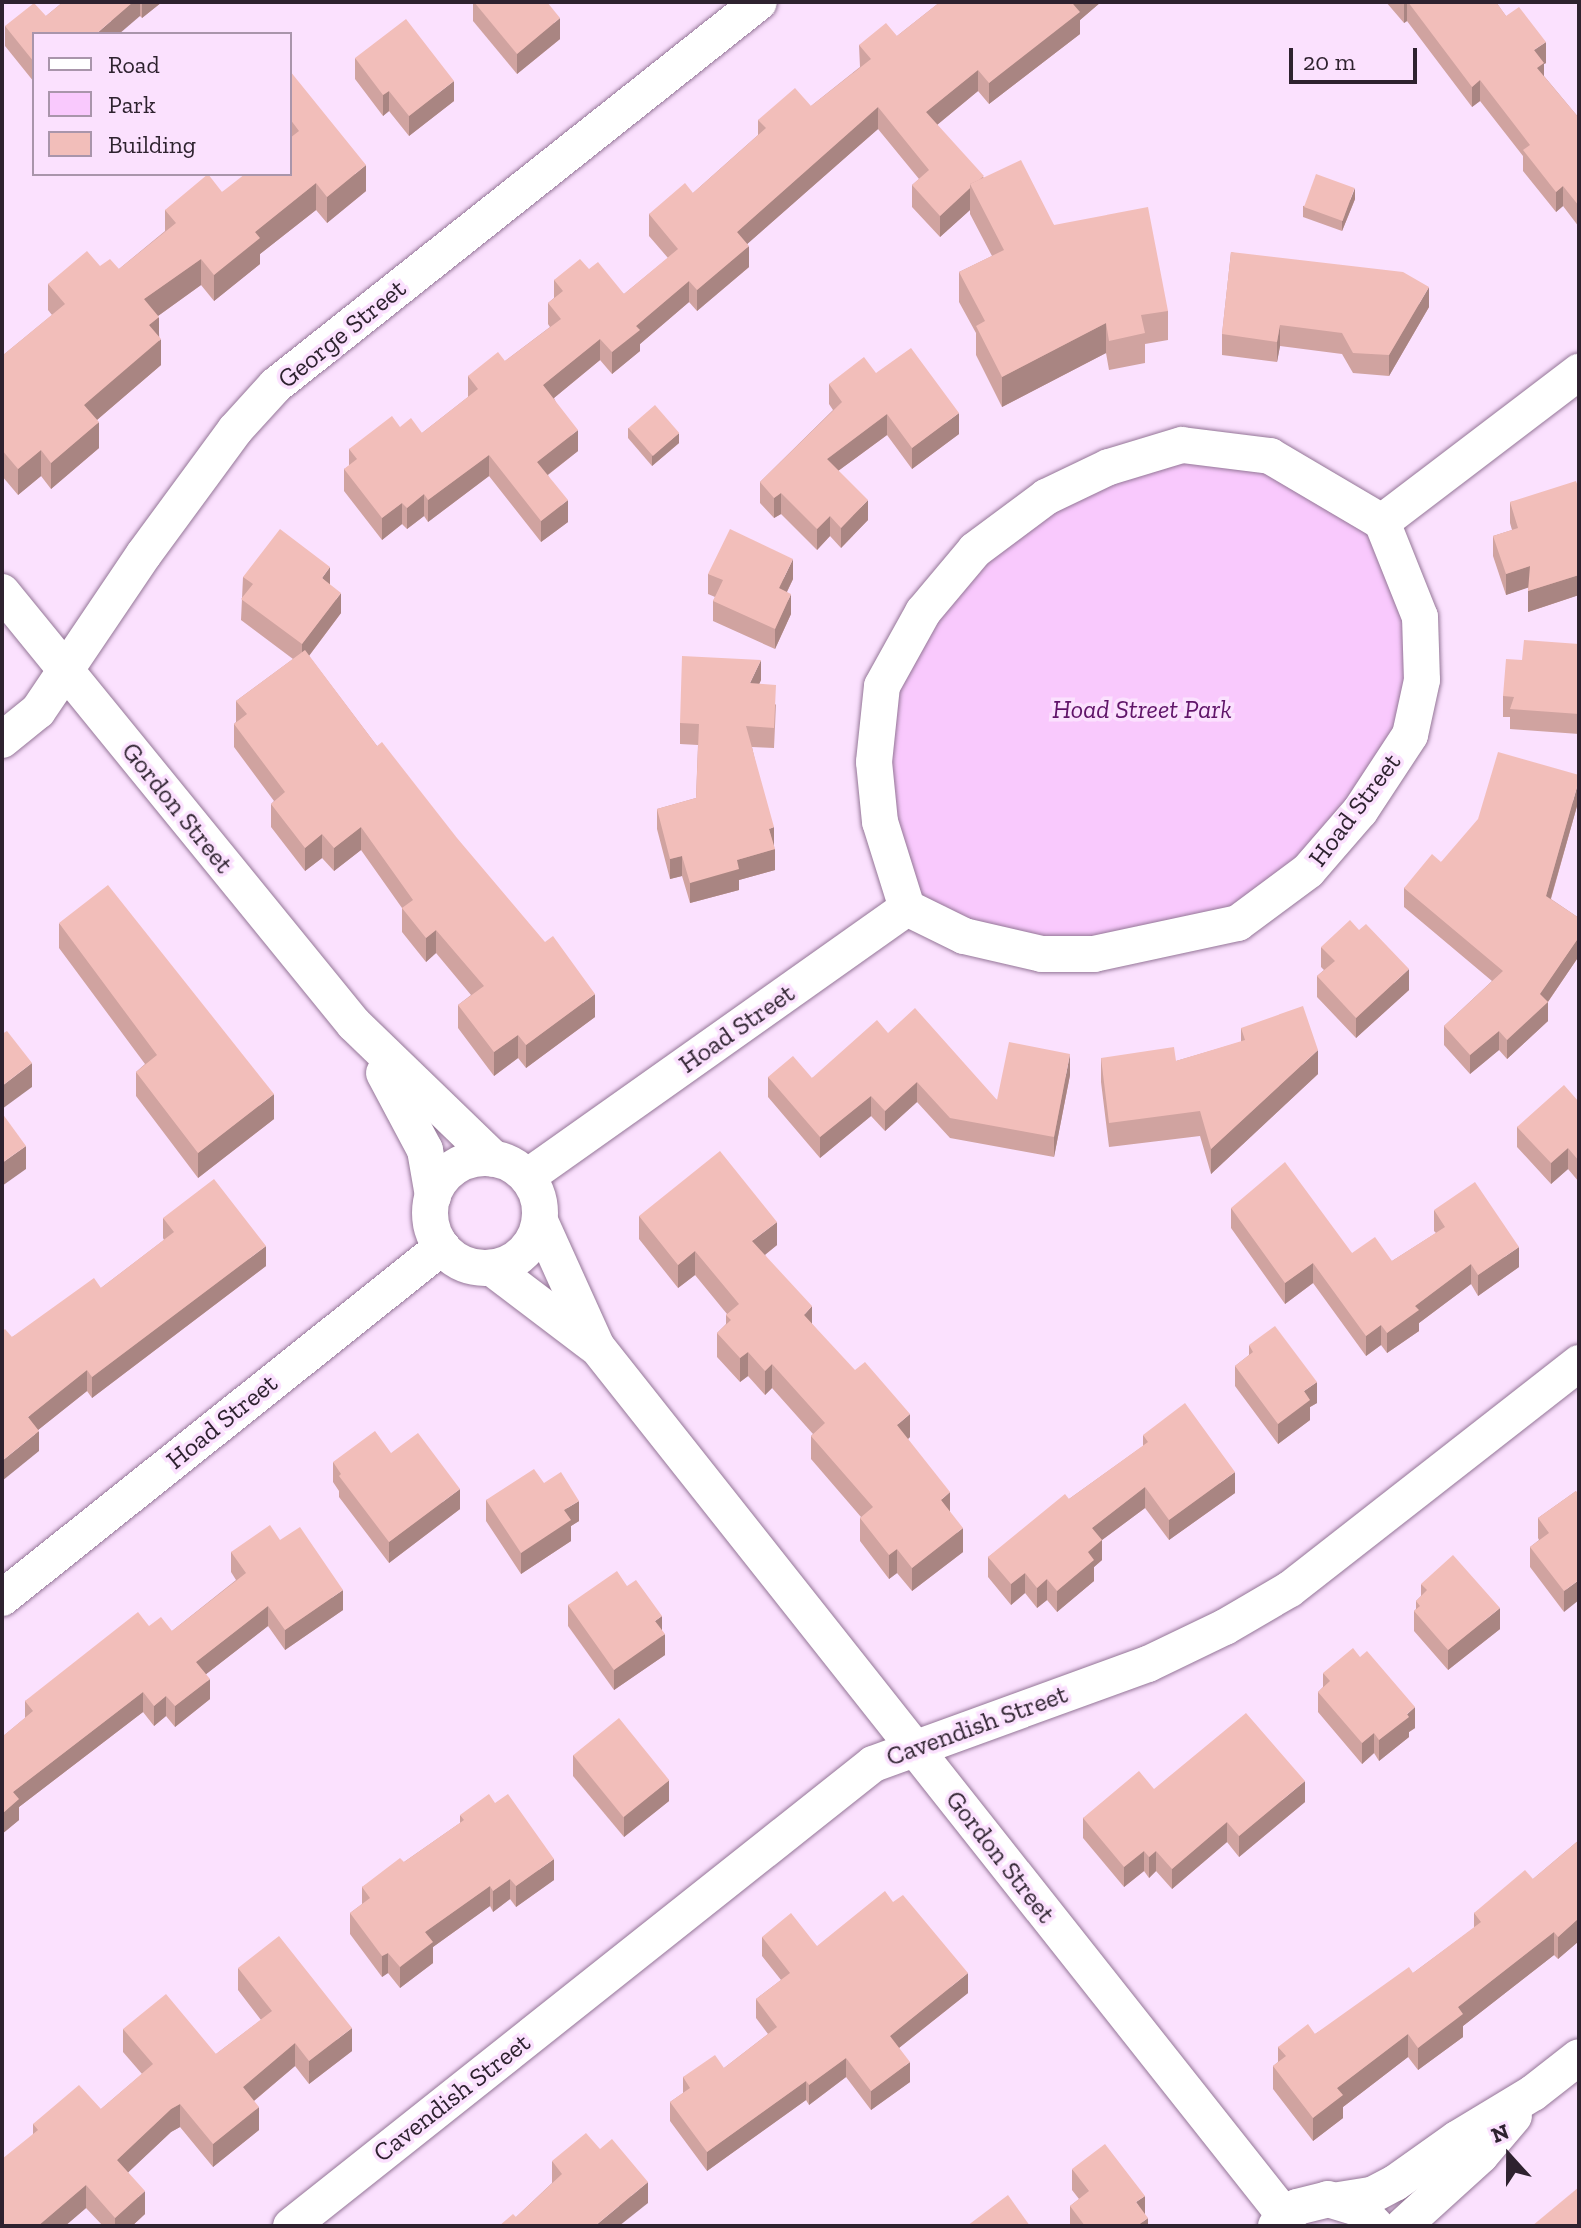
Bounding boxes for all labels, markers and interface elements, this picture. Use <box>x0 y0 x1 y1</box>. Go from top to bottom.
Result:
legend <box>32 32 292 176</box>
scale bar <box>1293 32 1421 82</box>
text: 20 m <box>1303 47 1355 76</box>
text: Road <box>108 50 160 79</box>
text: Park <box>108 90 156 119</box>
text: Building <box>108 130 196 159</box>
street label: George Street <box>272 273 412 395</box>
park label: Hoad Street Park <box>1052 694 1232 726</box>
street label: Gordon Street <box>115 736 239 880</box>
street label: Hoad Street <box>1302 747 1408 873</box>
street label: Hoad Street <box>673 978 801 1080</box>
street label: Hoad Street <box>160 1368 284 1476</box>
street label: Cavendish Street <box>882 1679 1072 1773</box>
street label: Gordon Street <box>939 1785 1061 1929</box>
street label: Cavendish Street <box>367 2027 537 2169</box>
north arrow <box>1469 2116 1549 2196</box>
text: N <box>1488 2118 1513 2149</box>

